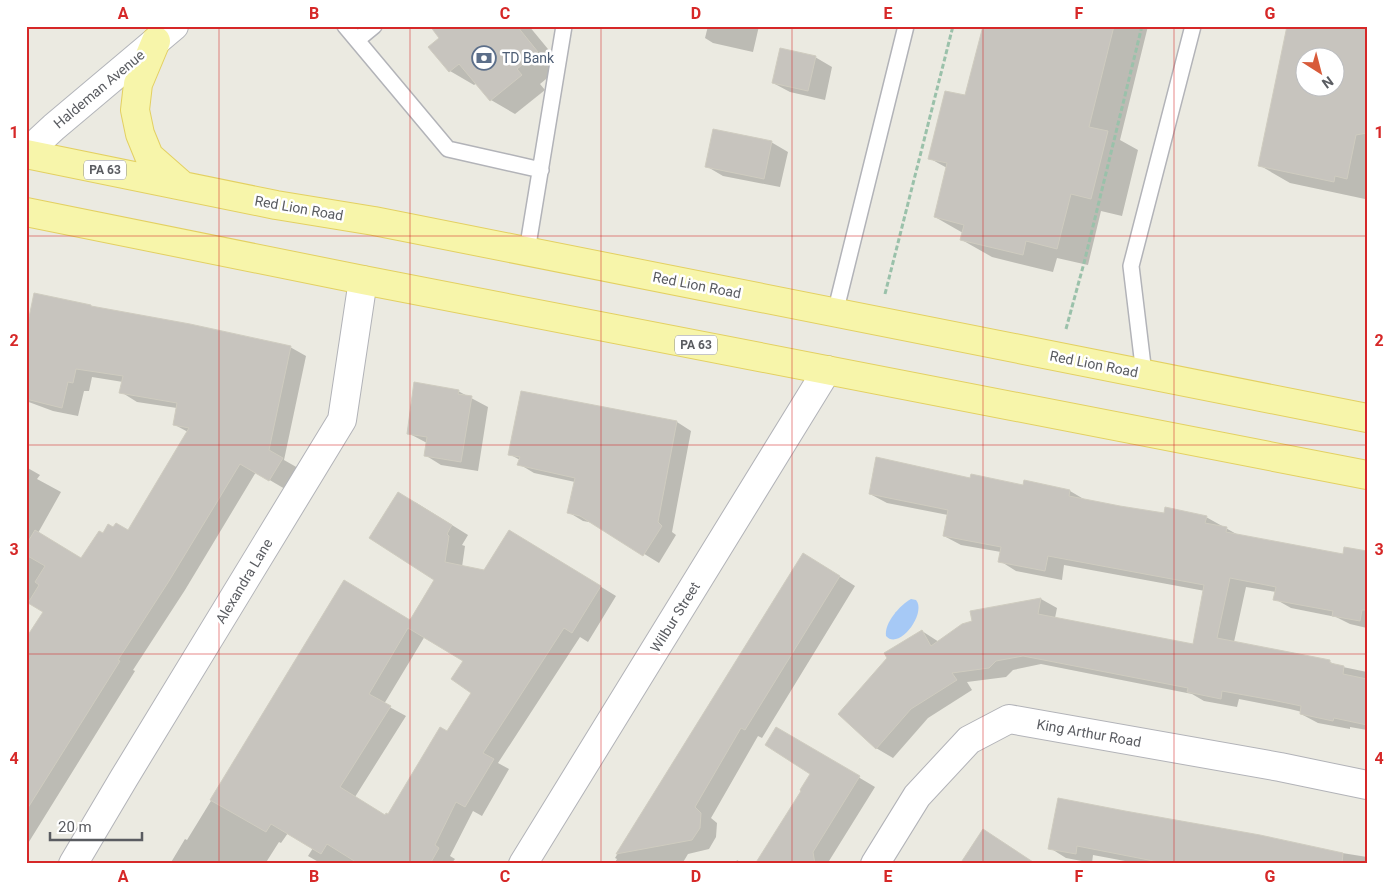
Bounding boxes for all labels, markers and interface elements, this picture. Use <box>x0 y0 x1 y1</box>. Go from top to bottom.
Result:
text: A <box>118 4 129 23</box>
text: B <box>309 4 319 23</box>
text: C <box>500 4 510 23</box>
text: D <box>691 4 701 23</box>
text: E <box>884 4 893 23</box>
text: F <box>1075 4 1084 23</box>
text: G <box>1265 4 1276 23</box>
bank icon: TD Bank <box>471 45 497 71</box>
street label: Haldeman Avenue <box>50 46 148 132</box>
north arrow <box>1296 48 1346 98</box>
place label: TD Bank <box>502 50 555 66</box>
text: N <box>1319 73 1336 92</box>
text: 1 <box>9 123 19 142</box>
text: 1 <box>1374 123 1384 142</box>
road number: PA 63 <box>84 160 126 180</box>
street label: Red Lion Road <box>253 192 345 224</box>
street label: Red Lion Road <box>651 269 743 301</box>
text: 2 <box>9 331 19 350</box>
text: 2 <box>1374 331 1384 350</box>
road number: PA 63 <box>675 336 717 354</box>
street label: Red Lion Road <box>1048 348 1140 380</box>
street label: Alexandra Lane <box>212 536 276 626</box>
text: 3 <box>9 540 19 559</box>
text: 3 <box>1374 540 1384 559</box>
street label: Wilbur Street <box>647 579 703 655</box>
street label: King Arthur Road <box>1036 716 1142 750</box>
text: 4 <box>9 749 19 768</box>
text: 4 <box>1374 749 1384 768</box>
scale bar <box>50 810 142 842</box>
text: 20 m <box>58 818 92 836</box>
text: A <box>118 867 129 886</box>
text: B <box>309 867 319 886</box>
text: C <box>500 867 510 886</box>
text: D <box>691 867 701 886</box>
text: E <box>884 867 893 886</box>
text: F <box>1075 867 1084 886</box>
text: G <box>1265 867 1276 886</box>

